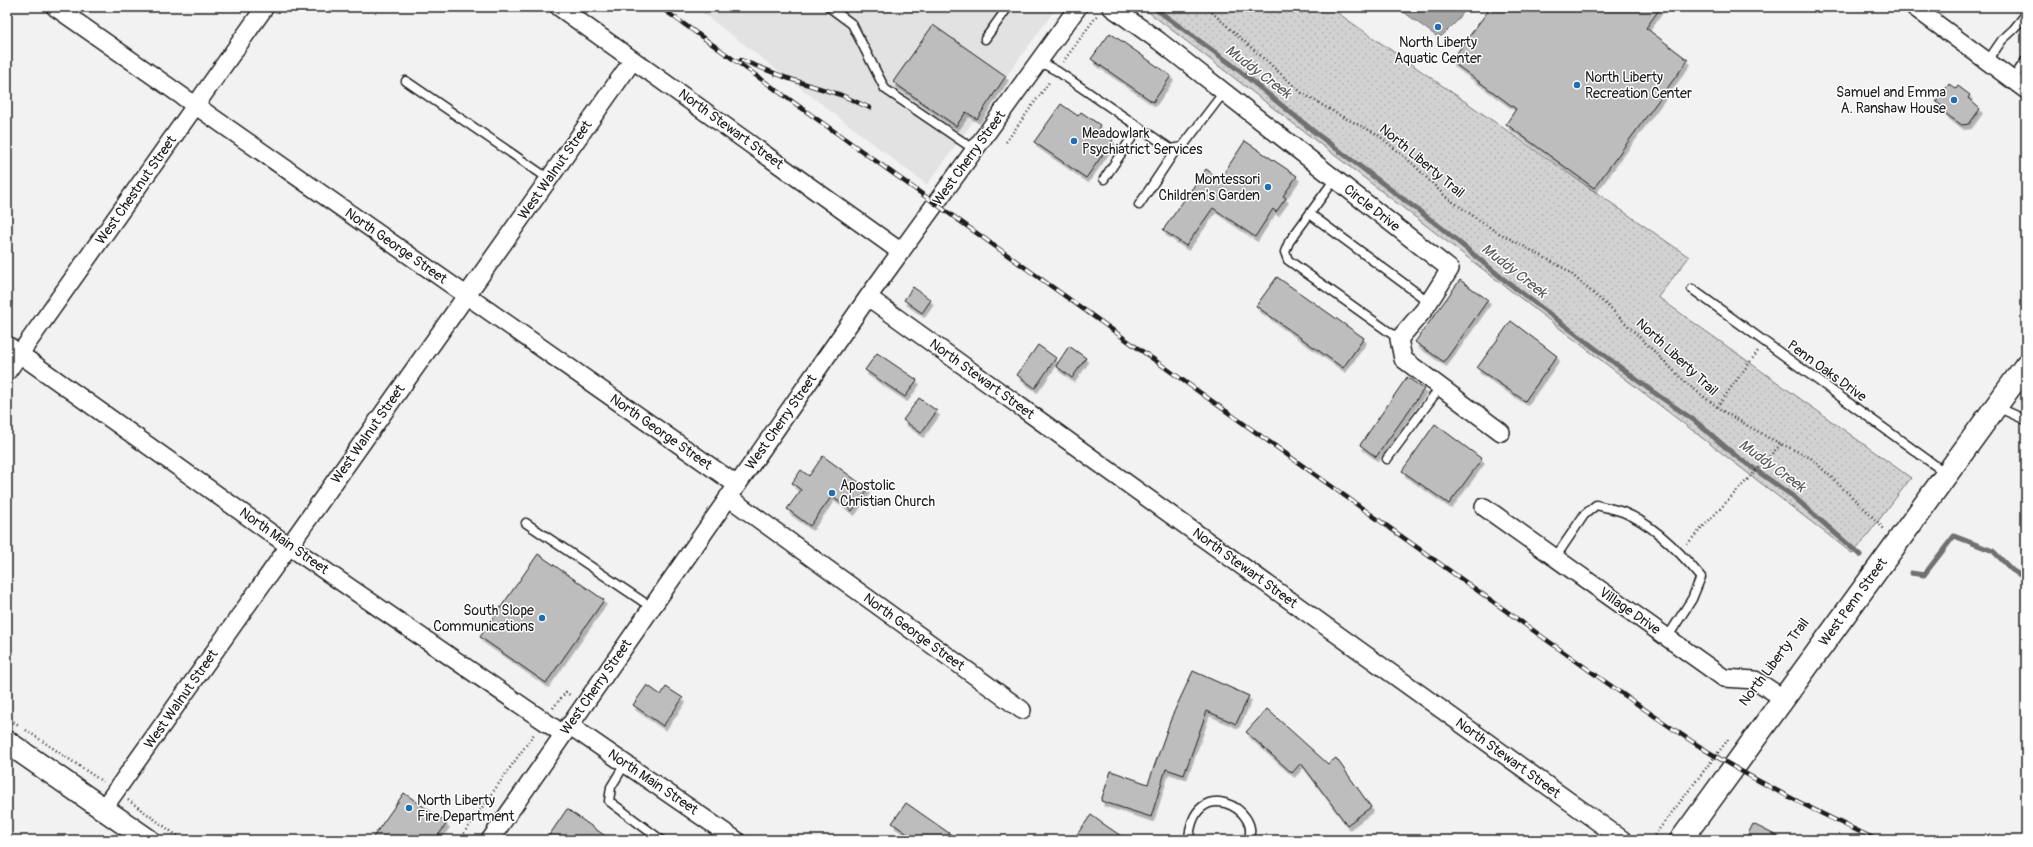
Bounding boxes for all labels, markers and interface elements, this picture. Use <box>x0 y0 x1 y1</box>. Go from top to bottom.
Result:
marker: North Liberty Aquatic Center <box>1433 22 1443 32</box>
place label: North Liberty Aquatic Center <box>1394 34 1482 67</box>
water label: Muddy Creek <box>1221 41 1296 104</box>
place label: North Liberty Recreation Center <box>1585 69 1692 102</box>
marker: North Liberty Recreation Center <box>1572 80 1582 90</box>
place label: Samuel and Emma A. Ranshaw House <box>1836 84 1946 117</box>
street label: North Stewart Street <box>675 85 787 173</box>
marker: Samuel and Emma A. Ranshaw House <box>1949 95 1959 105</box>
street label: West Cherry Street <box>929 107 1009 209</box>
street label: West Walnut Street <box>514 117 596 223</box>
street label: North Liberty Trail <box>1376 121 1468 201</box>
place label: Meadowlark Psychiatrict Services <box>1082 125 1203 158</box>
street label: West Chestnut Street <box>92 132 180 248</box>
marker: Meadowlark Psychiatrict Services <box>1069 136 1079 146</box>
place label: Montessori Children's Garden <box>1159 171 1261 204</box>
street label: Circle Drive <box>1341 181 1403 235</box>
marker: Montessori Children's Garden <box>1263 182 1273 192</box>
street label: North George Street <box>342 204 451 288</box>
water label: Muddy Creek <box>1477 239 1552 304</box>
street label: North Liberty Trail <box>1633 315 1721 399</box>
street label: North Stewart Street <box>926 335 1038 423</box>
street label: Penn Oaks Drive <box>1784 337 1870 405</box>
street label: West Cherry Street <box>742 371 821 473</box>
street label: West Walnut Street <box>327 381 409 487</box>
street label: North George Street <box>607 390 716 474</box>
water label: Muddy Creek <box>1735 435 1811 498</box>
place label: Apostolic Christian Church <box>840 477 935 510</box>
marker: Apostolic Christian Church <box>827 488 837 498</box>
street label: North Main Street <box>236 504 332 578</box>
street label: North Stewart Street <box>1189 524 1301 612</box>
street label: West Penn Street <box>1815 554 1891 649</box>
street label: Village Drive <box>1596 584 1664 638</box>
street label: North George Street <box>860 590 968 675</box>
place label: South Slope Communications <box>433 602 535 635</box>
marker: South Slope Communications <box>537 613 547 623</box>
street label: North Liberty Trail <box>1735 615 1813 709</box>
street label: West Cherry Street <box>557 636 636 738</box>
street label: West Walnut Street <box>140 646 222 752</box>
street label: North Stewart Street <box>1452 714 1564 802</box>
street label: North Main Street <box>605 746 702 819</box>
place label: North Liberty Fire Department <box>417 792 515 825</box>
marker: North Liberty Fire Department <box>404 803 414 813</box>

